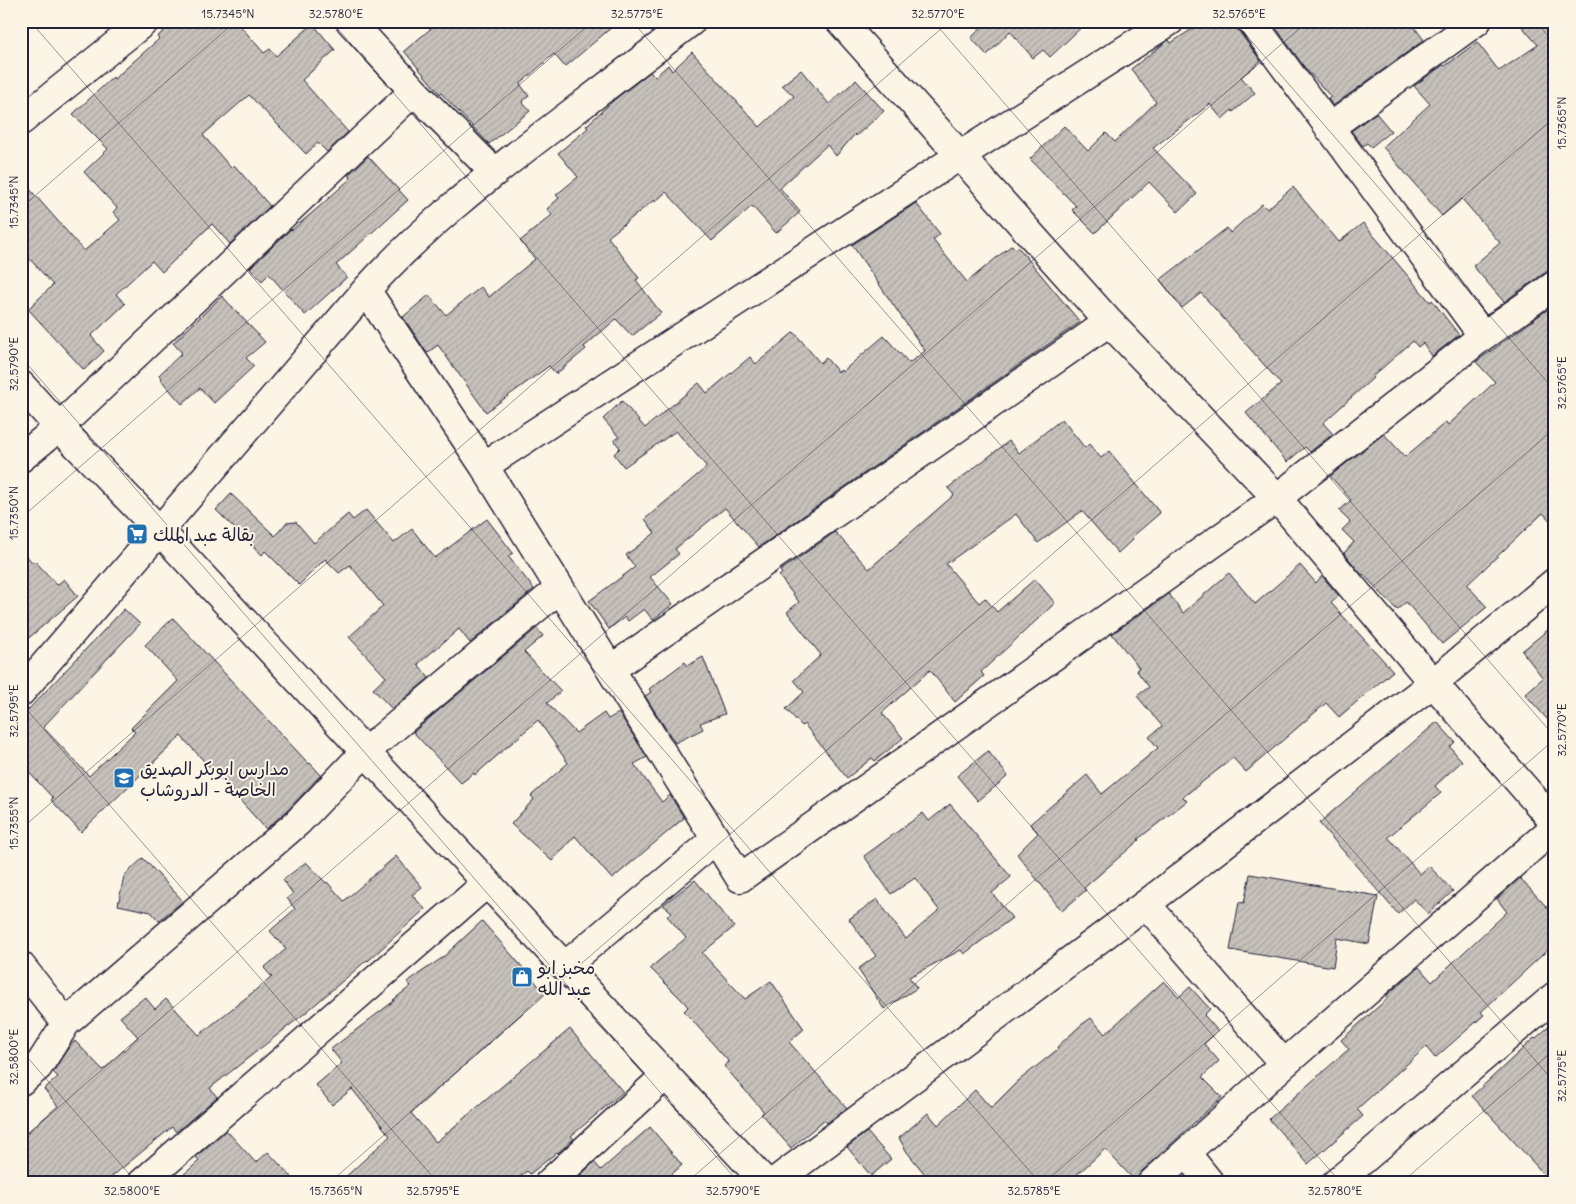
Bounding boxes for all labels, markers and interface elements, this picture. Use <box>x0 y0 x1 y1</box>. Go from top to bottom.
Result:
text: 15.7345°N <box>202 6 254 21</box>
text: 32.5780°E <box>309 6 363 21</box>
text: 32.5775°E <box>611 6 663 21</box>
text: 32.5770°E <box>911 6 965 21</box>
text: 32.5765°E <box>1212 6 1266 21</box>
text: 15.7365°N <box>1554 97 1569 149</box>
text: 15.7345°N <box>6 176 21 228</box>
text: 32.5790°E <box>6 337 21 391</box>
text: 32.5765°E <box>1554 356 1569 410</box>
text: 15.7350°N <box>6 486 21 540</box>
supermarket icon: بقالة عبد الملك <box>125 522 149 546</box>
place label: بقالة عبد الملك <box>153 523 255 546</box>
text: 32.5795°E <box>6 684 21 738</box>
text: 32.5770°E <box>1554 703 1569 757</box>
place label: مدارس ابوبكر الصديق الخاصة - الدروشاب <box>140 757 289 801</box>
school or university icon: مدارس ابوبكر الصديق الخاصة - الدروشاب <box>112 766 136 790</box>
text: 15.7355°N <box>6 797 21 849</box>
place label: مخبز ابو عبد الله <box>536 956 595 1000</box>
shop icon: مخبز ابو عبد الله <box>510 965 534 989</box>
text: 32.5800°E <box>6 1029 21 1085</box>
text: 32.5775°E <box>1554 1050 1569 1102</box>
text: 32.5800°E <box>104 1183 160 1198</box>
text: 15.7365°N <box>310 1183 362 1198</box>
text: 32.5795°E <box>406 1183 460 1198</box>
text: 32.5790°E <box>706 1183 760 1198</box>
text: 32.5785°E <box>1007 1183 1061 1198</box>
text: 32.5780°E <box>1308 1183 1362 1198</box>

